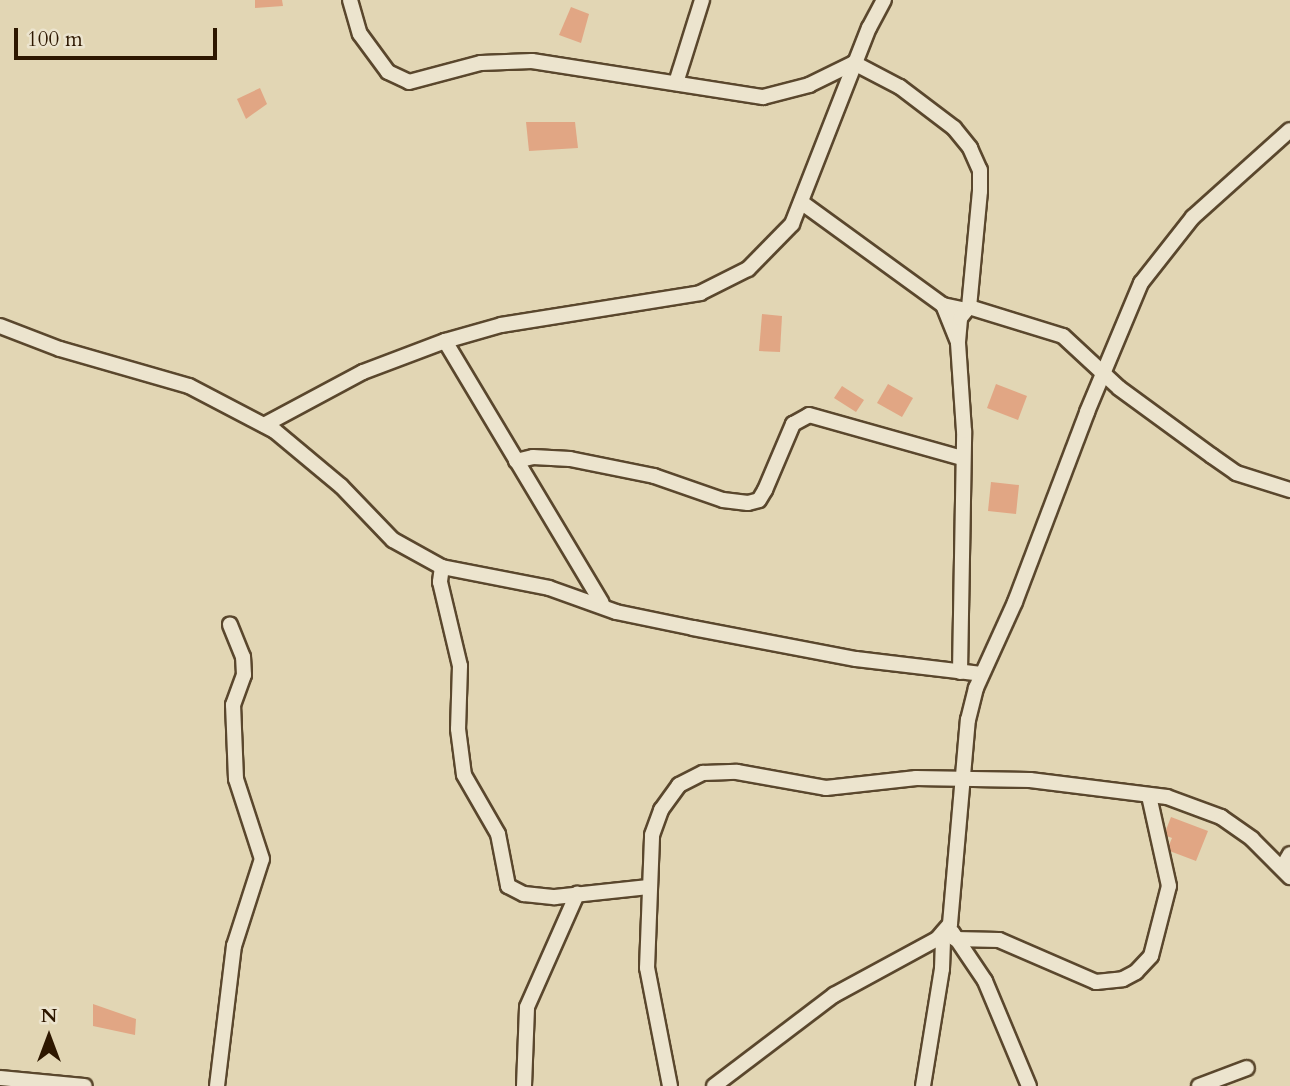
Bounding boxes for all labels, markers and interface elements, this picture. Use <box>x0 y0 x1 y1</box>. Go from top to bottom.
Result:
scale bar <box>18 14 220 58</box>
text: 100 m <box>27 25 83 54</box>
north arrow <box>14 1002 84 1072</box>
text: N <box>41 1003 57 1029</box>

